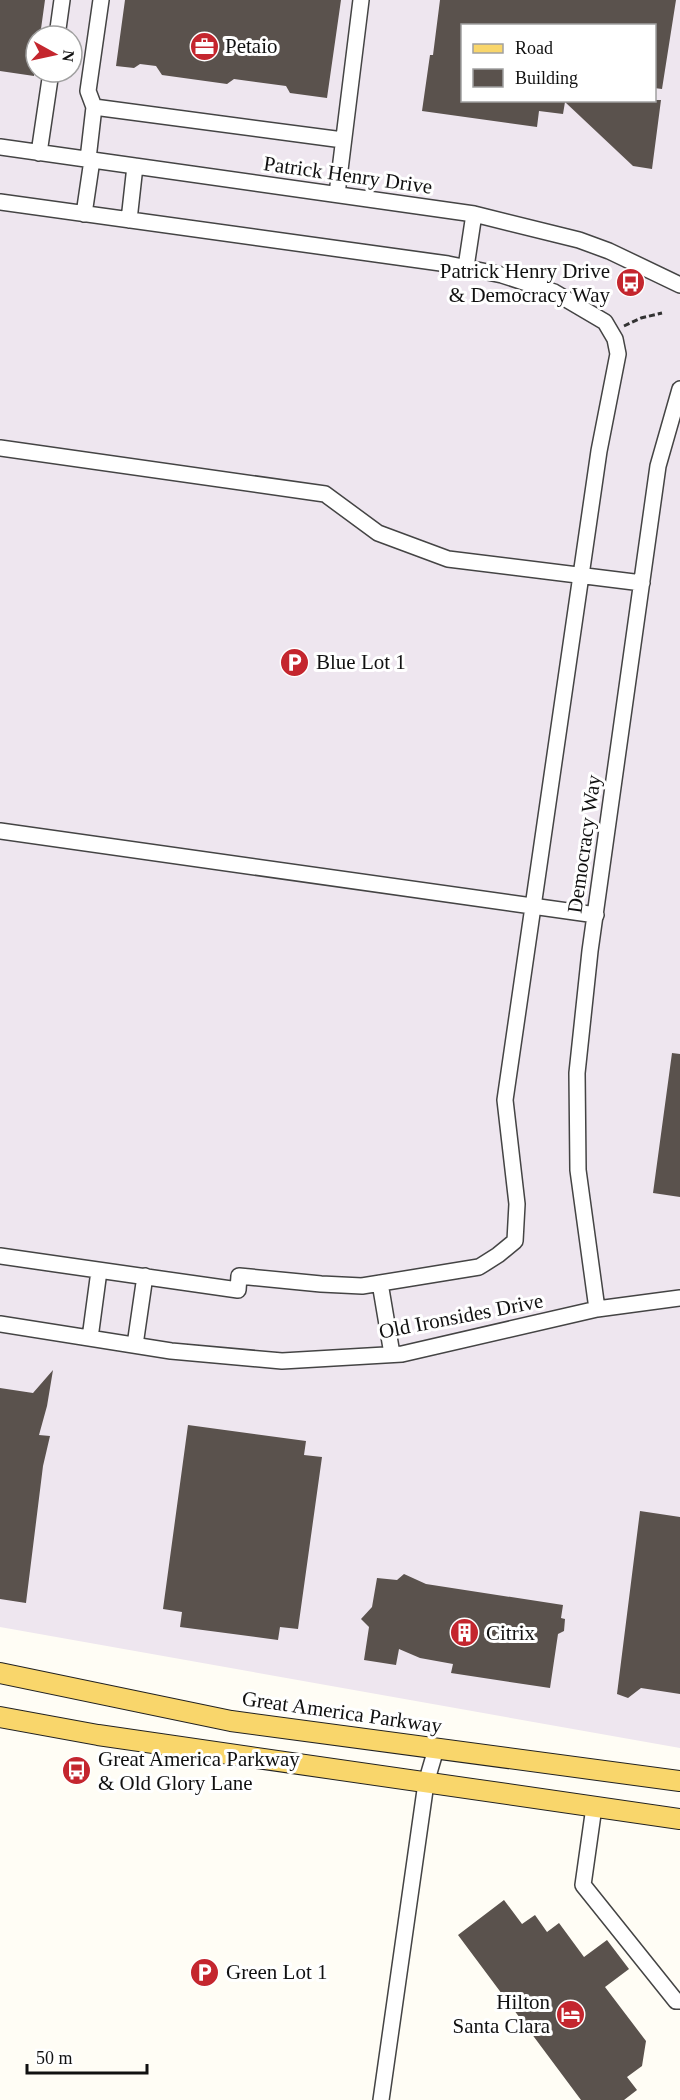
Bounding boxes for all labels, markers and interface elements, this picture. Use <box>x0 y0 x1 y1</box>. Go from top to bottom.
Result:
north arrow <box>24 24 84 84</box>
legend <box>461 24 656 102</box>
office icon: Petaio <box>188 30 220 62</box>
place label: Petaio <box>225 34 278 58</box>
text: Road <box>515 38 553 58</box>
text: N <box>59 49 78 63</box>
text: Building <box>515 68 578 88</box>
street label: Patrick Henry Drive <box>262 151 434 199</box>
place label: Patrick Henry Drive & Democracy Way <box>440 259 610 307</box>
bus stop icon: Patrick Henry Drive & Democracy Way <box>615 267 647 299</box>
parking icon: Blue Lot 1 <box>279 646 311 678</box>
place label: Blue Lot 1 <box>316 650 406 674</box>
street label: Democracy Way <box>562 773 606 915</box>
street label: Old Ironsides Drive <box>377 1288 545 1344</box>
building icon: Citrix <box>449 1617 481 1649</box>
place label: Citrix <box>486 1621 536 1645</box>
street label: Great America Parkway <box>240 1686 444 1738</box>
place label: Great America Parkway & Old Glory Lane <box>98 1747 300 1795</box>
bus stop icon: Great America Parkway & Old Glory Lane <box>61 1755 93 1787</box>
parking icon: Green Lot 1 <box>189 1956 221 1988</box>
place label: Green Lot 1 <box>226 1960 327 1984</box>
place label: Hilton Santa Clara <box>453 1990 551 2038</box>
hotel icon: Hilton Santa Clara <box>555 1998 587 2030</box>
scale bar <box>27 2037 147 2075</box>
text: 50 m <box>36 2048 73 2068</box>

